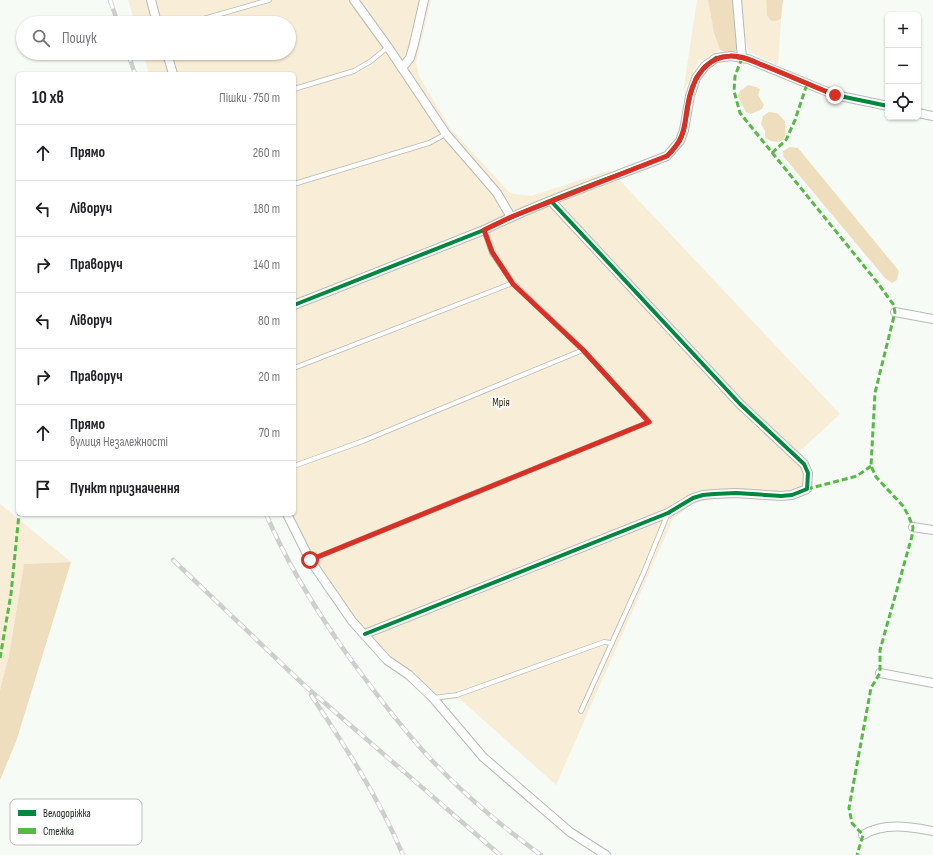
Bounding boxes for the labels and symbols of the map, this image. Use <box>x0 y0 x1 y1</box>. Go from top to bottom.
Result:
route end <box>826 86 844 104</box>
park label: Мрія <box>492 396 510 409</box>
route start <box>301 551 319 569</box>
legend <box>10 799 142 845</box>
text: Велодоріжка <box>43 807 91 820</box>
text: Стежка <box>43 825 74 838</box>

